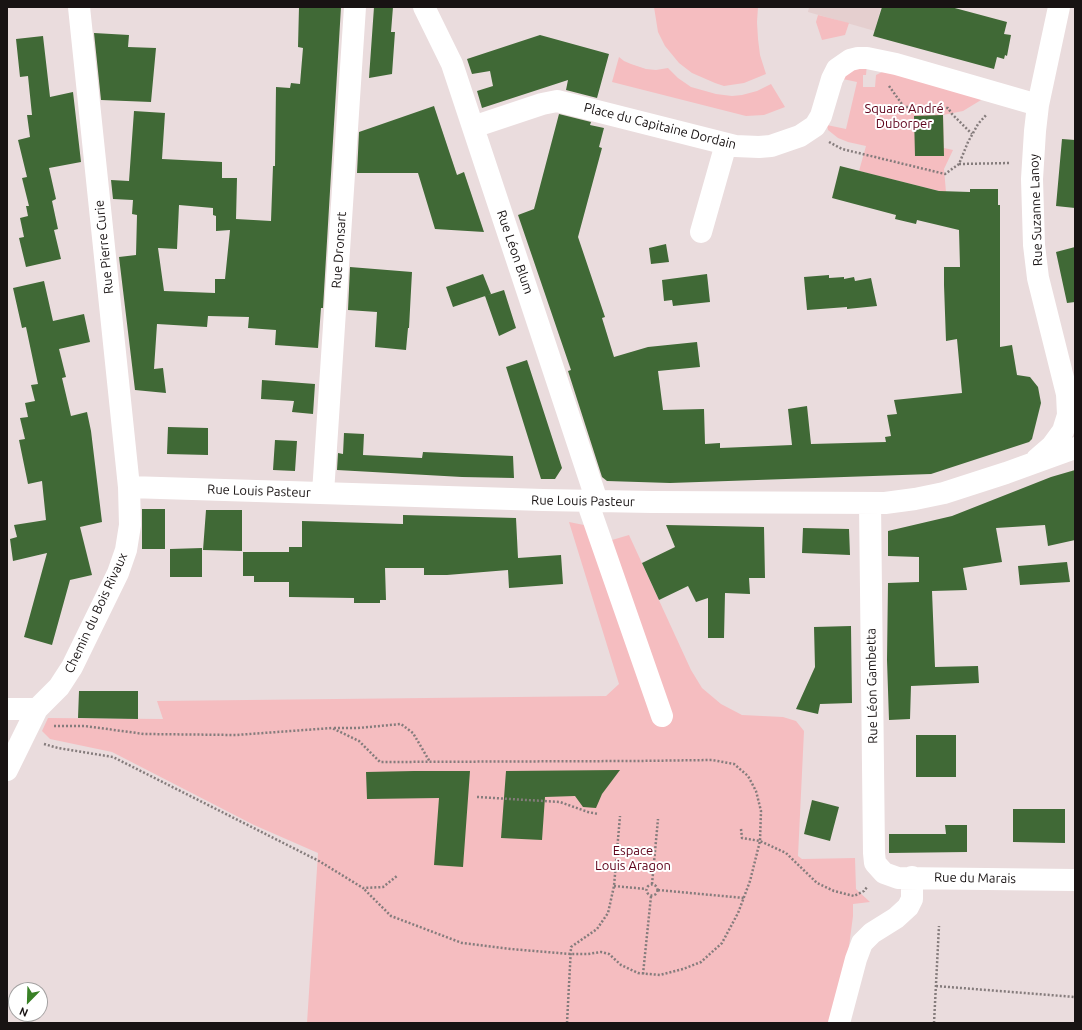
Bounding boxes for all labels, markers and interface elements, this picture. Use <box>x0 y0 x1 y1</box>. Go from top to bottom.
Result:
street label: Place du Capitaine Dordain <box>582 99 738 153</box>
park label: Square André Duborper <box>864 101 944 132</box>
street label: Rue Suzanne Lanoy <box>1026 154 1046 266</box>
street label: Rue Pierre Curie <box>91 199 117 295</box>
street label: Rue Léon Blum <box>493 208 537 296</box>
street label: Rue Dronsart <box>329 211 349 289</box>
street label: Rue Louis Pasteur <box>207 481 311 501</box>
street label: Rue Louis Pasteur <box>531 492 635 510</box>
street label: Chemin du Bois Rivaux <box>61 550 131 676</box>
street label: Rue Léon Gambetta <box>863 628 881 744</box>
park label: Espace Louis Aragon <box>595 843 671 874</box>
street label: Rue du Marais <box>934 869 1016 887</box>
north arrow <box>8 982 48 1022</box>
text: N <box>18 1005 30 1019</box>

